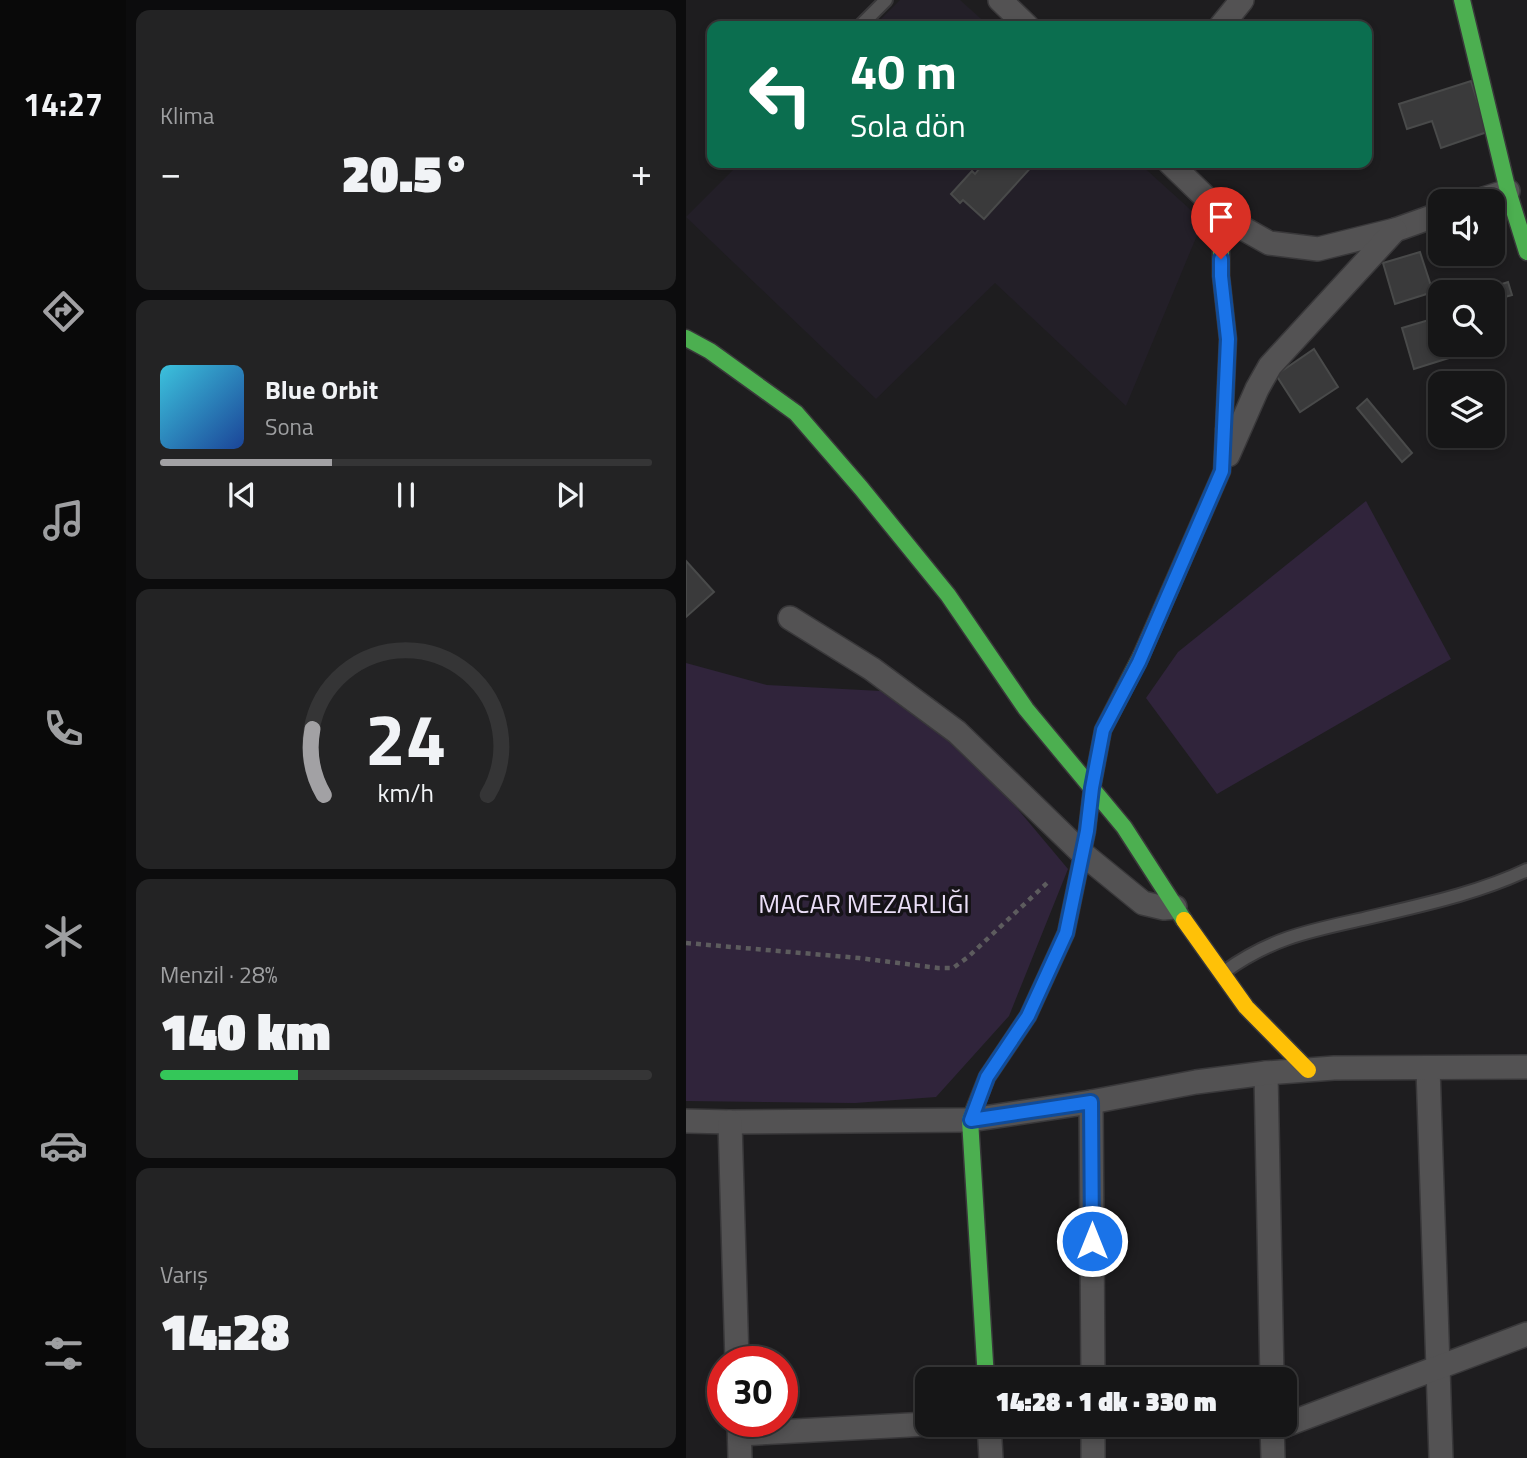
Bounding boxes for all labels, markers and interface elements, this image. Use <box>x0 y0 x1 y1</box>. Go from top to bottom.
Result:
text: 40 m <box>850 33 957 108</box>
icon: left <box>735 49 826 140</box>
text: 14:27 <box>23 80 103 128</box>
text: Klima <box>160 98 214 133</box>
text: Sola dön <box>850 101 966 149</box>
text: 20.5° <box>341 133 471 212</box>
text: − <box>160 143 181 201</box>
text: + <box>631 143 652 201</box>
pin <box>1191 187 1251 259</box>
map controls <box>1428 189 1505 448</box>
button: sound <box>1428 189 1505 266</box>
icon: arrive <box>1202 198 1240 236</box>
button: search <box>1428 280 1505 357</box>
icon: directions <box>39 287 88 336</box>
text: Blue Orbit <box>265 370 378 409</box>
button: layers <box>1428 371 1505 448</box>
text: Sona <box>265 409 313 444</box>
icon: previous <box>223 476 261 514</box>
icon: pause <box>387 476 425 514</box>
icon: next <box>551 476 589 514</box>
icon: music <box>39 496 88 545</box>
text: 24 <box>365 683 447 793</box>
icon: phone <box>39 704 88 753</box>
text: km/h <box>378 774 434 812</box>
park label: MACAR MEZARLIĞI <box>758 884 970 923</box>
icon: climate <box>39 912 88 961</box>
text: Menzil · 28% <box>160 957 278 992</box>
text: 140 km <box>160 991 331 1070</box>
icon: car <box>39 1121 88 1170</box>
position arrow <box>1055 1204 1129 1278</box>
text: Varış <box>160 1257 208 1292</box>
text: 14:28 <box>160 1291 289 1370</box>
icon: filters <box>39 1329 88 1378</box>
speed limit sign: 30 <box>707 1346 798 1437</box>
text: 14:28 · 1 dk · 330 m <box>996 1382 1216 1421</box>

